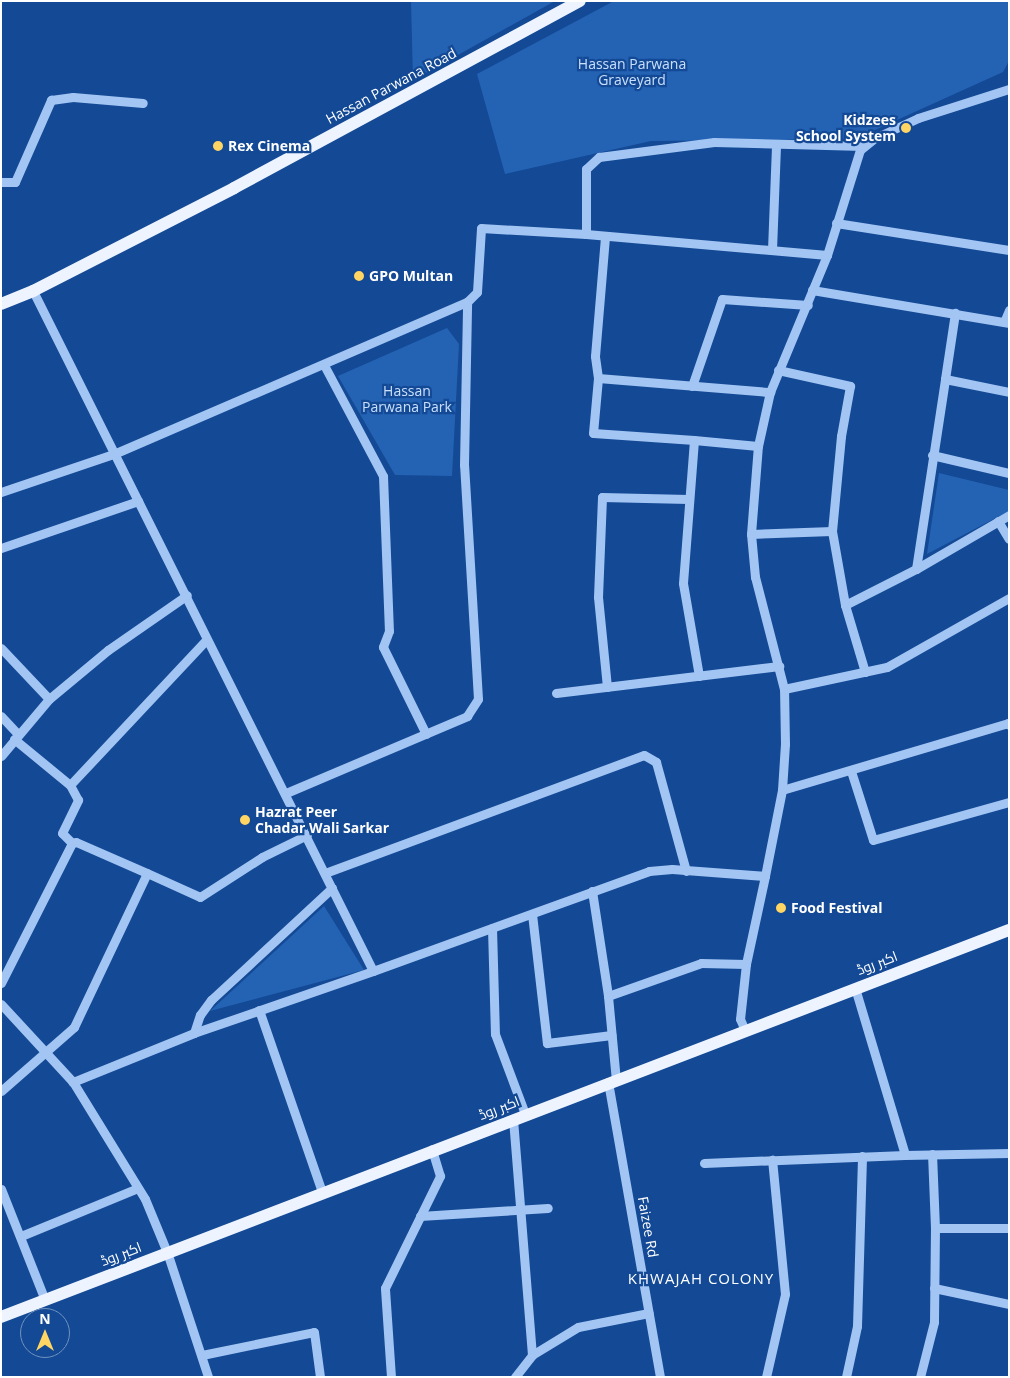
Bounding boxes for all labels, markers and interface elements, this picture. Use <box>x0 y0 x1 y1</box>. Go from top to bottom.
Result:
street label: Hassan Parwana Road <box>323 44 459 128</box>
park label: Hassan Parwana Graveyard <box>578 56 686 88</box>
place label: Kidzees School System <box>796 112 896 144</box>
marker: Kidzees School System <box>900 122 912 134</box>
place label: Rex Cinema <box>228 138 310 154</box>
marker: Rex Cinema <box>212 140 224 152</box>
place label: GPO Multan <box>369 268 453 284</box>
marker: GPO Multan <box>353 270 365 282</box>
park label: Hassan Parwana Park <box>362 383 452 416</box>
place label: Hazrat Peer Chadar Wali Sarkar <box>255 804 389 836</box>
marker: Hazrat Peer Chadar Wali Sarkar <box>239 814 251 826</box>
place label: Food Festival <box>791 900 882 916</box>
marker: Food Festival <box>775 902 787 914</box>
street label: اکبر روڈ <box>854 948 900 978</box>
street label: اکبر روڈ <box>476 1093 522 1123</box>
street label: Faizee Rd <box>634 1195 662 1259</box>
street label: اکبر روڈ <box>98 1239 144 1269</box>
district label: KHWAJAH COLONY <box>626 1270 776 1288</box>
north arrow <box>20 1308 70 1358</box>
text: N <box>39 1309 51 1328</box>

